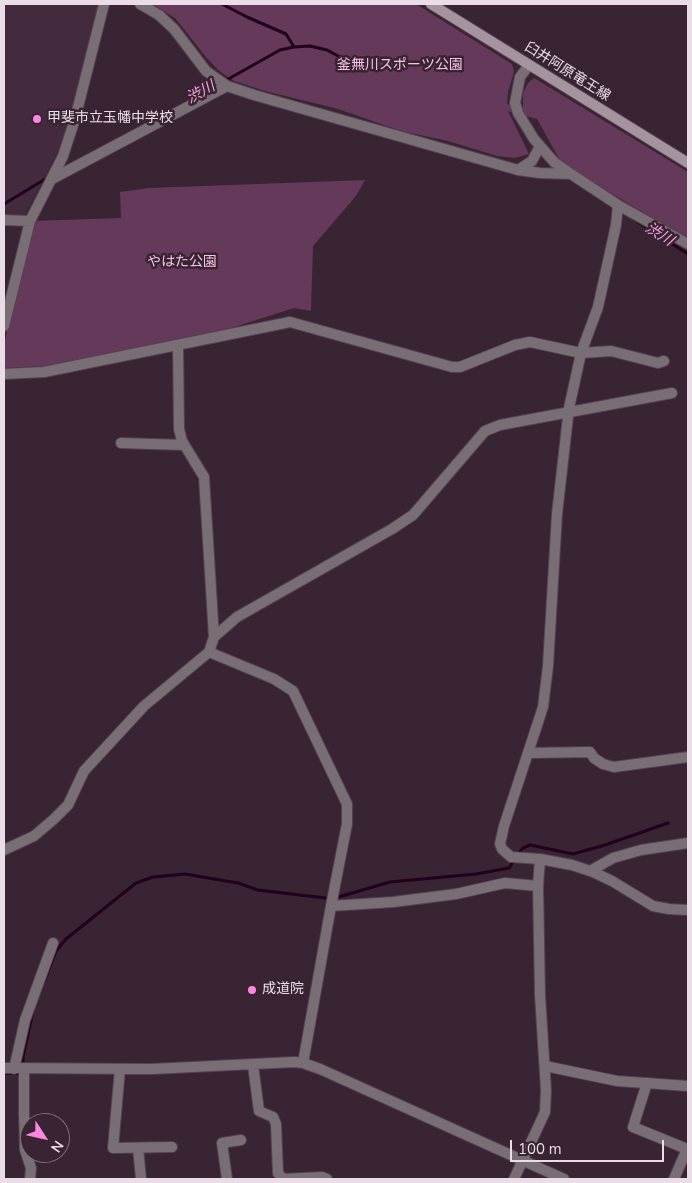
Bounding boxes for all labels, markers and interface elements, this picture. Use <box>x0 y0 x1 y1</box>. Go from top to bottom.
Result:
street label: 臼井阿原竜王線 <box>521 39 613 105</box>
park label: 釜無川スポーツ公園 <box>337 58 463 74</box>
water label: 渋川 <box>184 78 218 108</box>
place label: 甲斐市立玉幡中学校 <box>47 111 173 127</box>
marker: 甲斐市立玉幡中学校 <box>31 113 43 125</box>
water label: 渋川 <box>642 219 676 251</box>
park label: やはた公園 <box>147 255 217 271</box>
place label: 成道院 <box>262 982 304 998</box>
marker: 成道院 <box>246 984 258 996</box>
north arrow <box>20 1113 70 1163</box>
scale bar <box>512 1130 666 1162</box>
text: N <box>46 1137 68 1156</box>
text: 100 m <box>518 1139 562 1159</box>

